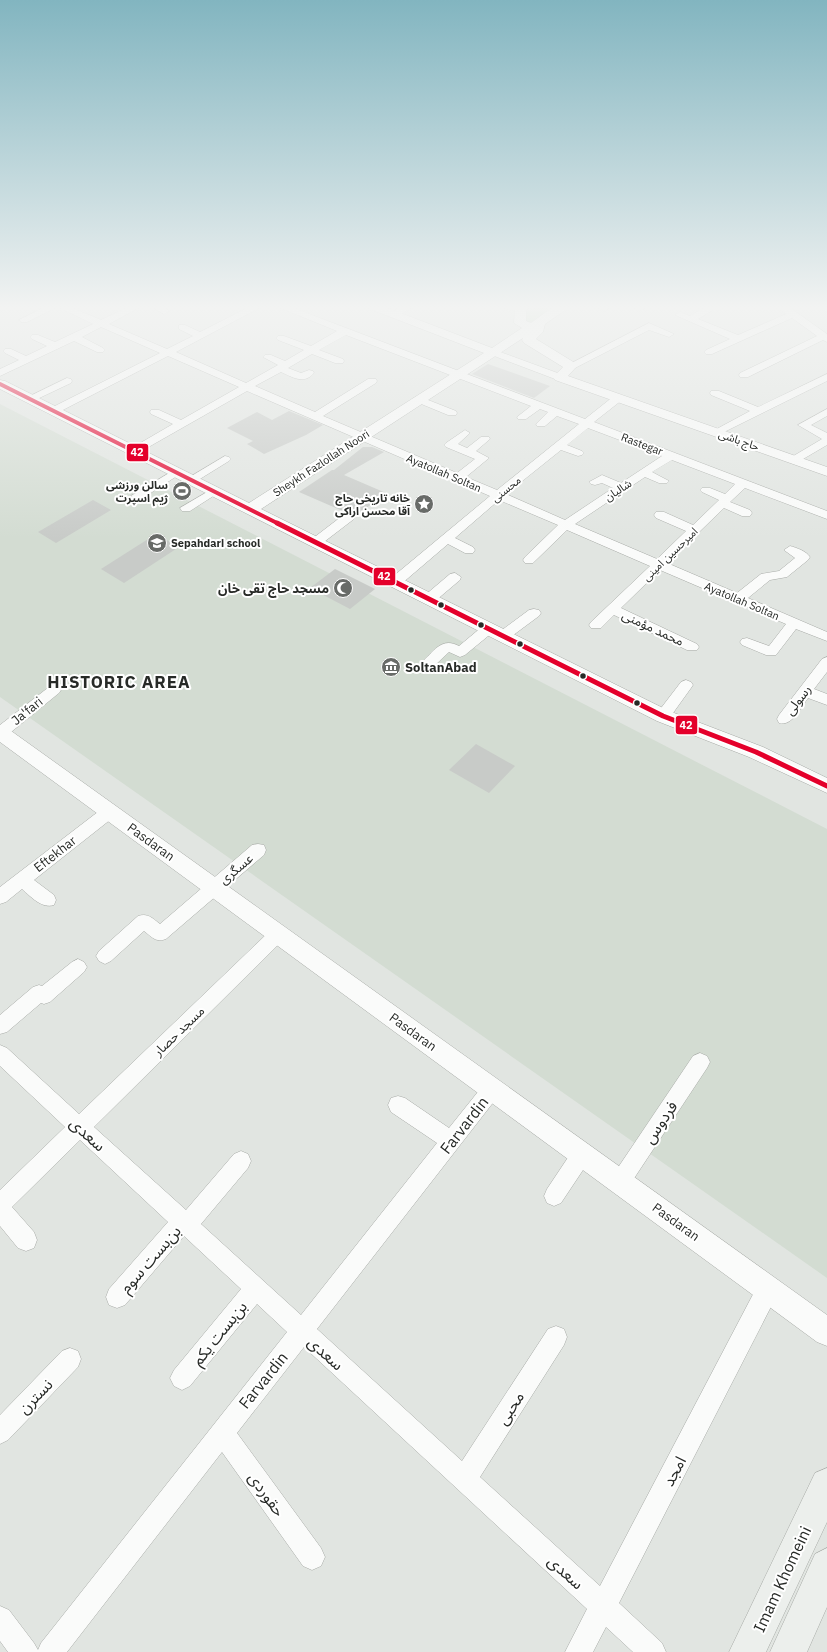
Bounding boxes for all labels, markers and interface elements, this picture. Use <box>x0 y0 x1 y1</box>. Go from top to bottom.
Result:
street label: Sheykh Fazlollah Noori <box>270 427 372 499</box>
street label: حاج باشی <box>716 427 762 455</box>
street label: Rastegar <box>619 430 665 458</box>
line badge: 42 <box>126 443 149 462</box>
text: 42 <box>130 445 144 459</box>
street label: Ayatollah Soltan <box>404 451 484 495</box>
street label: محسنی <box>488 473 524 505</box>
street label: شالیان <box>602 476 635 504</box>
place label: سالن ورزشی ژیم اسپرت <box>106 478 169 507</box>
sports icon: سالن ورزشی ژیم اسپرت <box>171 480 193 502</box>
place label: خانه تاریخی حاج آقا محسن اراکی <box>335 491 410 518</box>
place icon: خانه تاریخی حاج آقا محسن اراکی <box>413 493 435 515</box>
street label: امیرحسین امینی <box>639 524 701 584</box>
school or university icon: Sepahdari school <box>146 532 168 554</box>
place label: Sepahdari school <box>171 536 261 550</box>
line badge: 42 <box>373 567 396 586</box>
text: 42 <box>377 569 391 583</box>
mosque icon: مسجد حاج تقی خان <box>332 577 354 599</box>
street label: Ayatollah Soltan <box>702 579 782 623</box>
place label: مسجد حاج تقی خان <box>218 580 329 598</box>
unlabelled marker <box>406 585 416 595</box>
unlabelled marker <box>436 600 446 610</box>
street label: محمد مؤمنی <box>619 606 687 650</box>
unlabelled marker <box>476 620 486 630</box>
unlabelled marker <box>515 639 525 649</box>
museum icon: SoltanAbad <box>380 656 402 678</box>
place label: SoltanAbad <box>405 659 477 676</box>
district label: HISTORIC AREA <box>47 671 191 693</box>
unlabelled marker <box>578 671 588 681</box>
street label: رسولی <box>781 681 815 719</box>
street label: Ja'fari <box>8 693 46 729</box>
unlabelled marker <box>632 698 642 708</box>
line badge: 42 <box>675 715 698 735</box>
text: 42 <box>679 718 693 732</box>
street label: Pasdaran <box>124 819 178 865</box>
street label: Eftekhar <box>30 832 80 876</box>
street label: عسگری <box>216 850 257 888</box>
street label: مسجد حصار <box>149 1002 208 1060</box>
street label: Pasdaran <box>386 1009 440 1055</box>
street label: Farvardin <box>435 1092 493 1158</box>
street label: فردوس <box>639 1097 681 1147</box>
street label: سعدی <box>66 1113 110 1155</box>
street label: Pasdaran <box>649 1199 703 1245</box>
street label: بن‌بست سوم <box>115 1221 187 1299</box>
street label: بن‌بست یکم <box>187 1297 253 1371</box>
street label: سعدی <box>304 1332 348 1374</box>
street label: Farvardin <box>234 1348 292 1412</box>
street label: نسترن <box>14 1374 56 1418</box>
street label: محبی <box>492 1388 528 1428</box>
street label: امجد <box>658 1453 690 1489</box>
street label: حقوردی <box>244 1468 290 1520</box>
street label: Imam Khomeini <box>749 1523 815 1635</box>
street label: سعدی <box>544 1551 588 1593</box>

